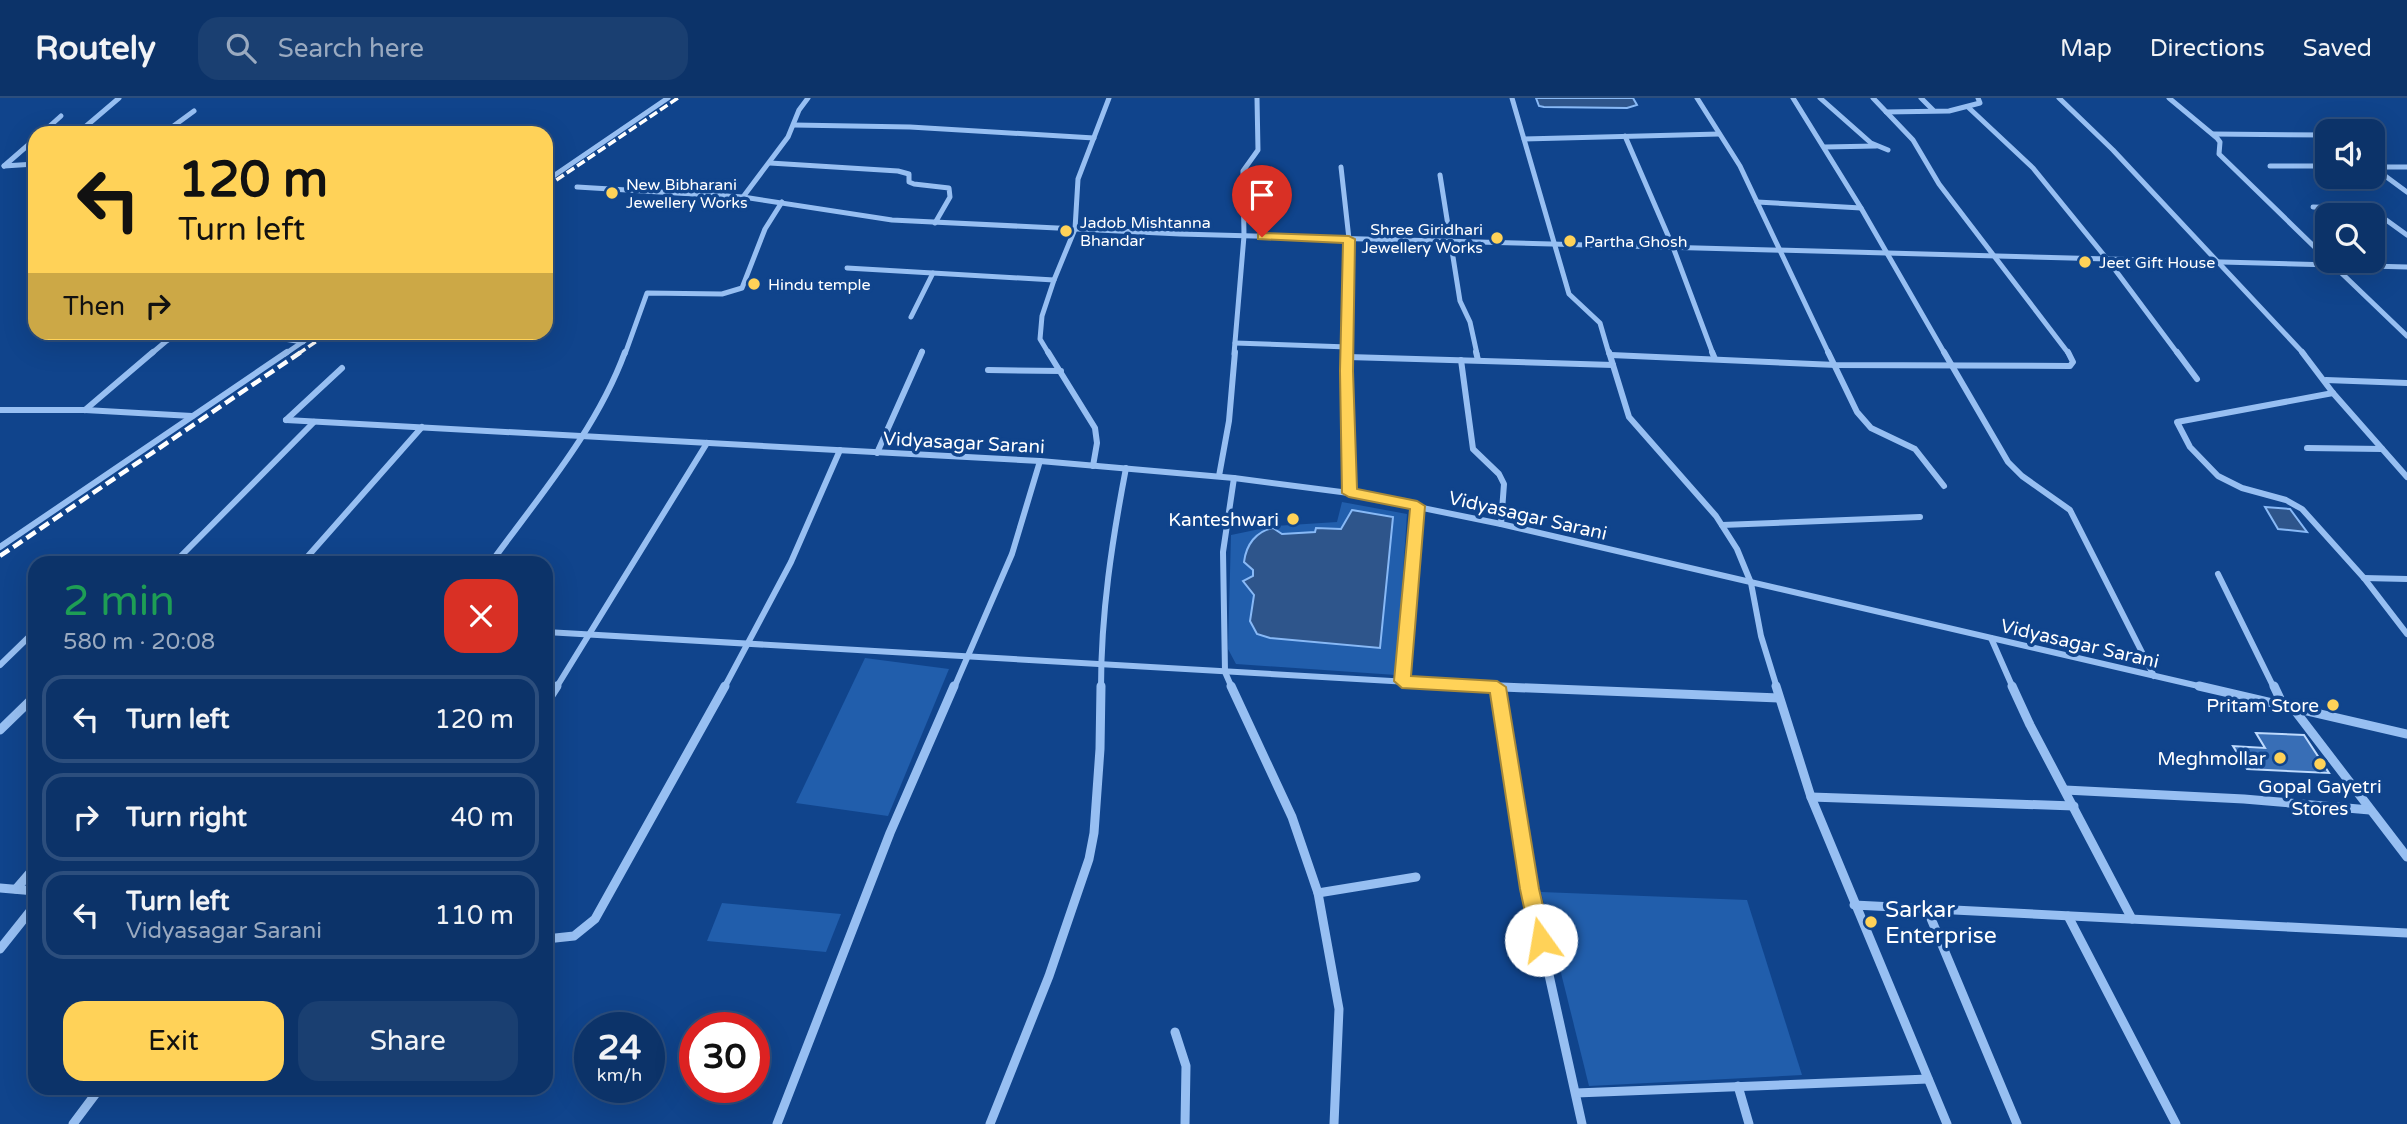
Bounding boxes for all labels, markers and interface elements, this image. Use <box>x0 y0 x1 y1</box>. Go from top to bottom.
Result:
search box <box>198 17 688 80</box>
text: Routely <box>35 29 156 68</box>
icon: search <box>222 29 260 67</box>
text: Search here <box>278 33 424 64</box>
text: Map <box>2060 34 2112 63</box>
text: Directions <box>2150 34 2265 63</box>
text: Saved <box>2303 34 2372 63</box>
map controls <box>2315 119 2385 273</box>
button: sound <box>2315 119 2385 189</box>
text: 120 m <box>178 151 328 210</box>
icon: left <box>63 154 154 245</box>
pin <box>1232 165 1292 237</box>
place label: New Bibharani Jewellery Works <box>626 175 748 213</box>
icon: arrive <box>1243 176 1281 214</box>
marker: New Bibharani Jewellery Works <box>604 185 620 201</box>
button: search <box>2315 203 2385 273</box>
text: Turn left <box>178 211 305 249</box>
place label: Jadob Mishtanna Bhandar <box>1080 213 1211 251</box>
place label: Shree Giridhari Jewellery Works <box>1361 220 1483 258</box>
marker: Jadob Mishtanna Bhandar <box>1058 223 1074 239</box>
marker: Shree Giridhari Jewellery Works <box>1489 230 1505 246</box>
place label: Partha Ghosh <box>1584 232 1687 252</box>
marker: Partha Ghosh <box>1562 233 1578 249</box>
place label: Jeet Gift House <box>2099 253 2215 273</box>
marker: Jeet Gift House <box>2077 254 2093 270</box>
place label: Hindu temple <box>768 275 871 295</box>
marker: Hindu temple <box>746 276 762 292</box>
icon: right <box>139 287 177 325</box>
text: Then <box>63 291 125 322</box>
street label: Vidyasagar Sarani <box>883 428 1045 458</box>
street label: Vidyasagar Sarani <box>1446 487 1609 545</box>
place label: Kanteshwari <box>1168 509 1279 531</box>
marker: Kanteshwari <box>1285 511 1301 527</box>
text: 2 min <box>63 576 175 627</box>
button: close <box>444 579 518 653</box>
street label: Vidyasagar Sarani <box>1998 615 2161 673</box>
text: 580 m · 20:08 <box>63 628 215 656</box>
place label: Pritam Store <box>2206 695 2319 717</box>
marker: Pritam Store <box>2325 697 2341 713</box>
icon: left <box>67 700 105 738</box>
text: Turn left <box>126 704 229 735</box>
text: 120 m <box>434 704 514 735</box>
place label: Meghmollar <box>2157 748 2267 770</box>
marker: Meghmollar <box>2272 750 2288 766</box>
marker: Gopal Gayetri Stores <box>2312 756 2328 772</box>
place label: Gopal Gayetri Stores <box>2258 776 2382 820</box>
icon: right <box>67 798 105 836</box>
text: Turn right <box>126 802 247 833</box>
text: 40 m <box>451 802 514 833</box>
text: Turn left <box>126 886 229 917</box>
icon: left <box>67 896 105 934</box>
place label: Sarkar Enterprise <box>1885 896 1997 950</box>
text: 110 m <box>434 900 514 931</box>
position arrow <box>1504 903 1578 977</box>
marker: Sarkar Enterprise <box>1863 914 1879 930</box>
text: Vidyasagar Sarani <box>126 917 322 945</box>
button: Exit <box>63 1001 284 1081</box>
button: Share <box>298 1001 518 1081</box>
speed limit sign: 30 <box>679 1012 770 1103</box>
text: 24 <box>598 1027 641 1069</box>
text: km/h <box>597 1064 642 1086</box>

